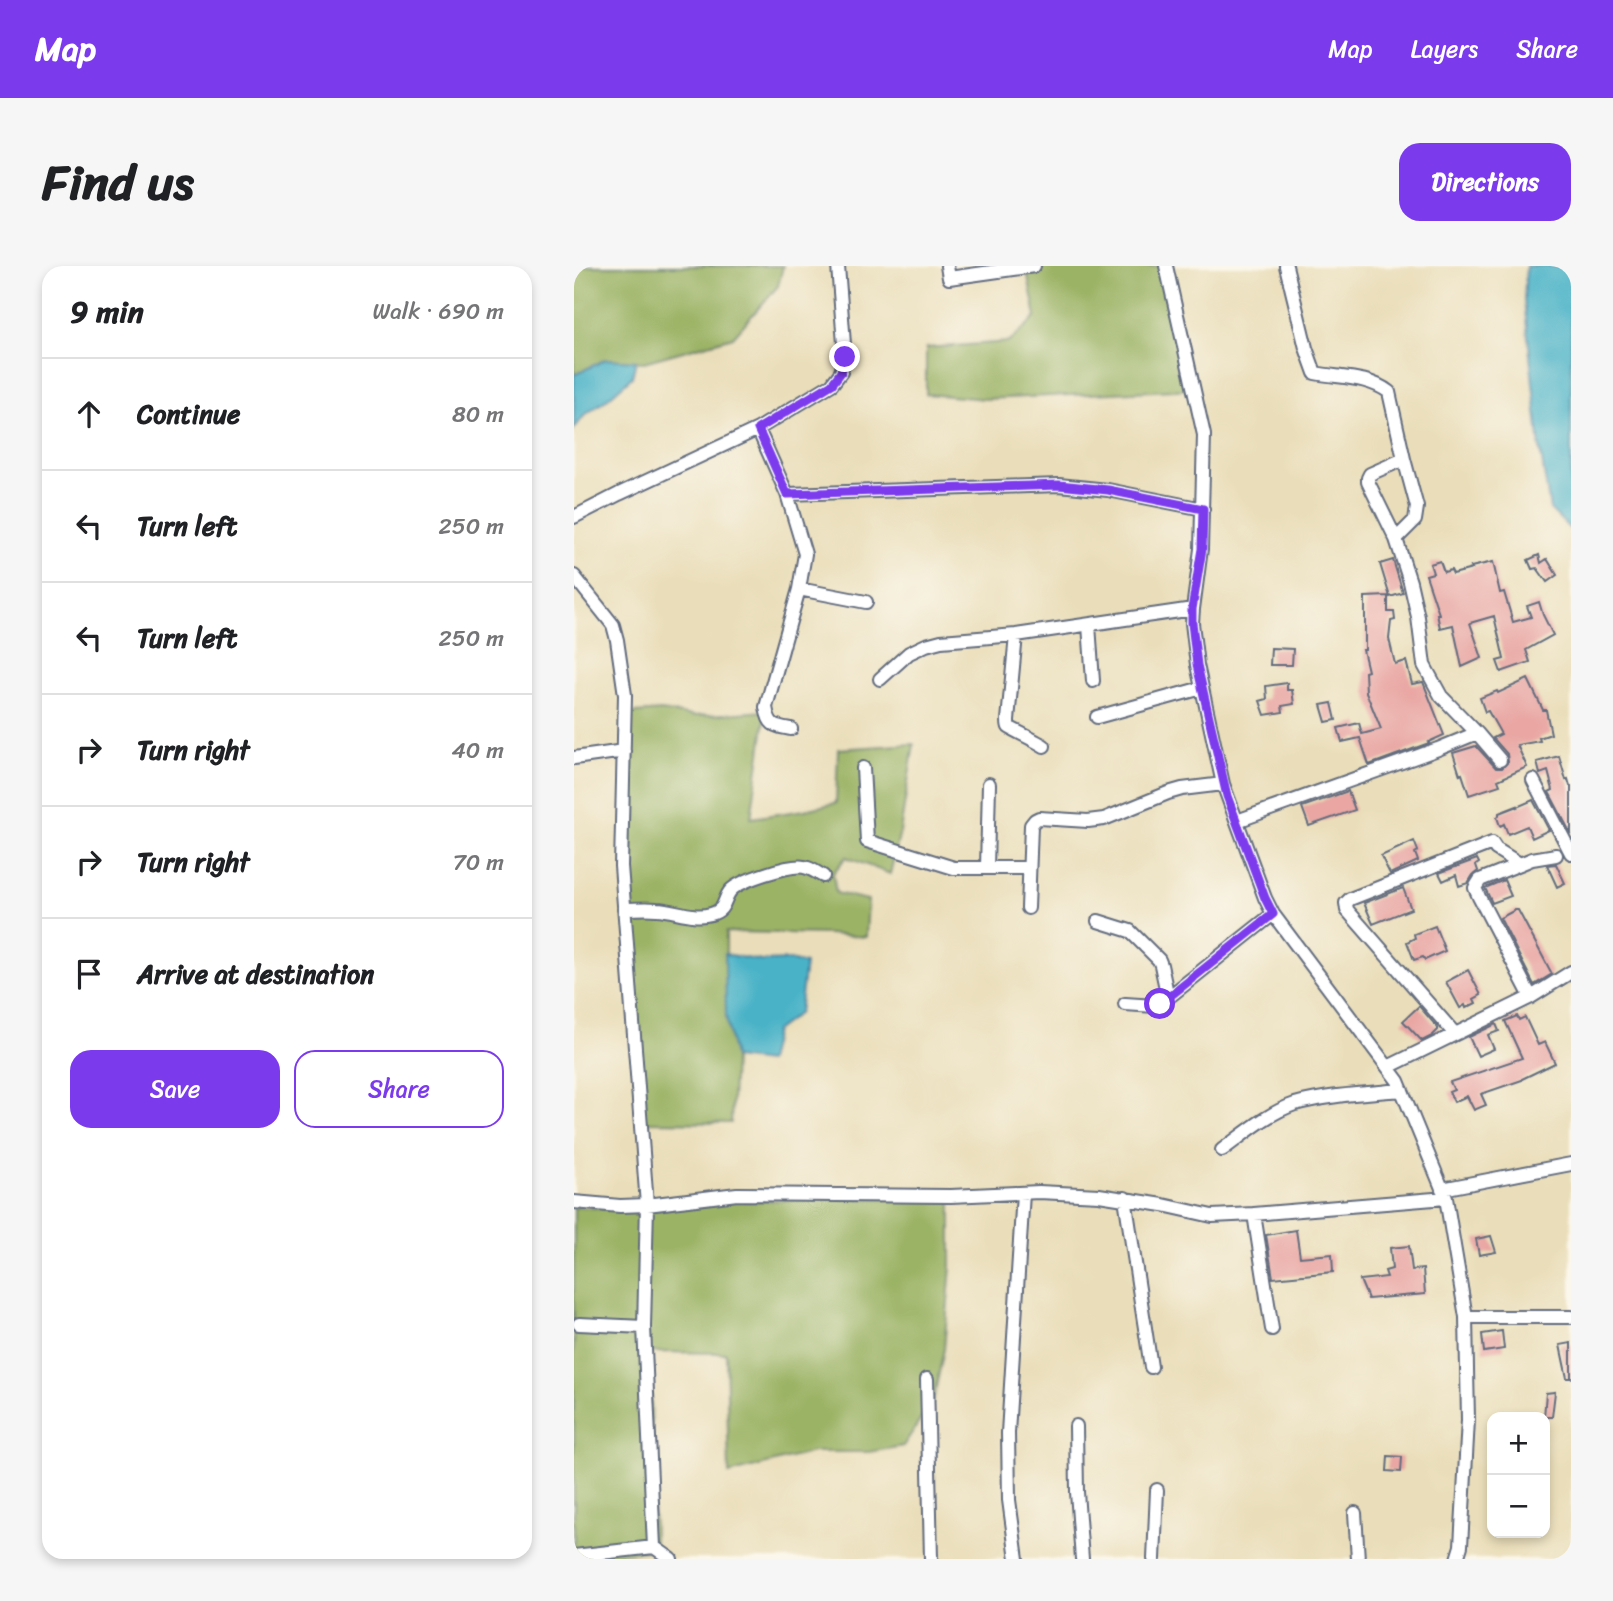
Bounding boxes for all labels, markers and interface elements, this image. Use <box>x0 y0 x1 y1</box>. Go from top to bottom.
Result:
text: Map <box>35 20 96 78</box>
text: Map <box>1328 28 1373 70</box>
text: Layers <box>1411 28 1478 70</box>
text: Share <box>1516 28 1578 70</box>
text: Find us <box>42 139 194 226</box>
button: Directions <box>1399 143 1571 221</box>
text: 9 min <box>70 285 144 339</box>
text: Walk · 690 m <box>372 291 504 332</box>
route end <box>829 341 860 372</box>
text: Continue <box>137 391 240 437</box>
text: 80 m <box>452 394 504 435</box>
icon: ahead <box>70 395 108 433</box>
text: Turn left <box>137 503 237 549</box>
text: 250 m <box>438 506 504 547</box>
icon: left <box>70 507 108 545</box>
text: Turn left <box>137 615 237 661</box>
text: 250 m <box>438 618 504 659</box>
icon: left <box>70 619 108 657</box>
text: Turn right <box>137 727 250 773</box>
text: 40 m <box>451 730 504 771</box>
icon: right <box>70 731 108 769</box>
text: Turn right <box>137 839 250 885</box>
text: 70 m <box>453 842 504 883</box>
icon: right <box>70 843 108 881</box>
text: Arrive at destination <box>137 951 374 997</box>
icon: arrive <box>70 955 108 993</box>
route start <box>1144 988 1175 1019</box>
button: Save <box>70 1050 280 1128</box>
button: Share <box>294 1050 504 1128</box>
map controls <box>1487 1412 1550 1538</box>
button: + <box>1487 1412 1550 1475</box>
button: − <box>1487 1475 1550 1538</box>

